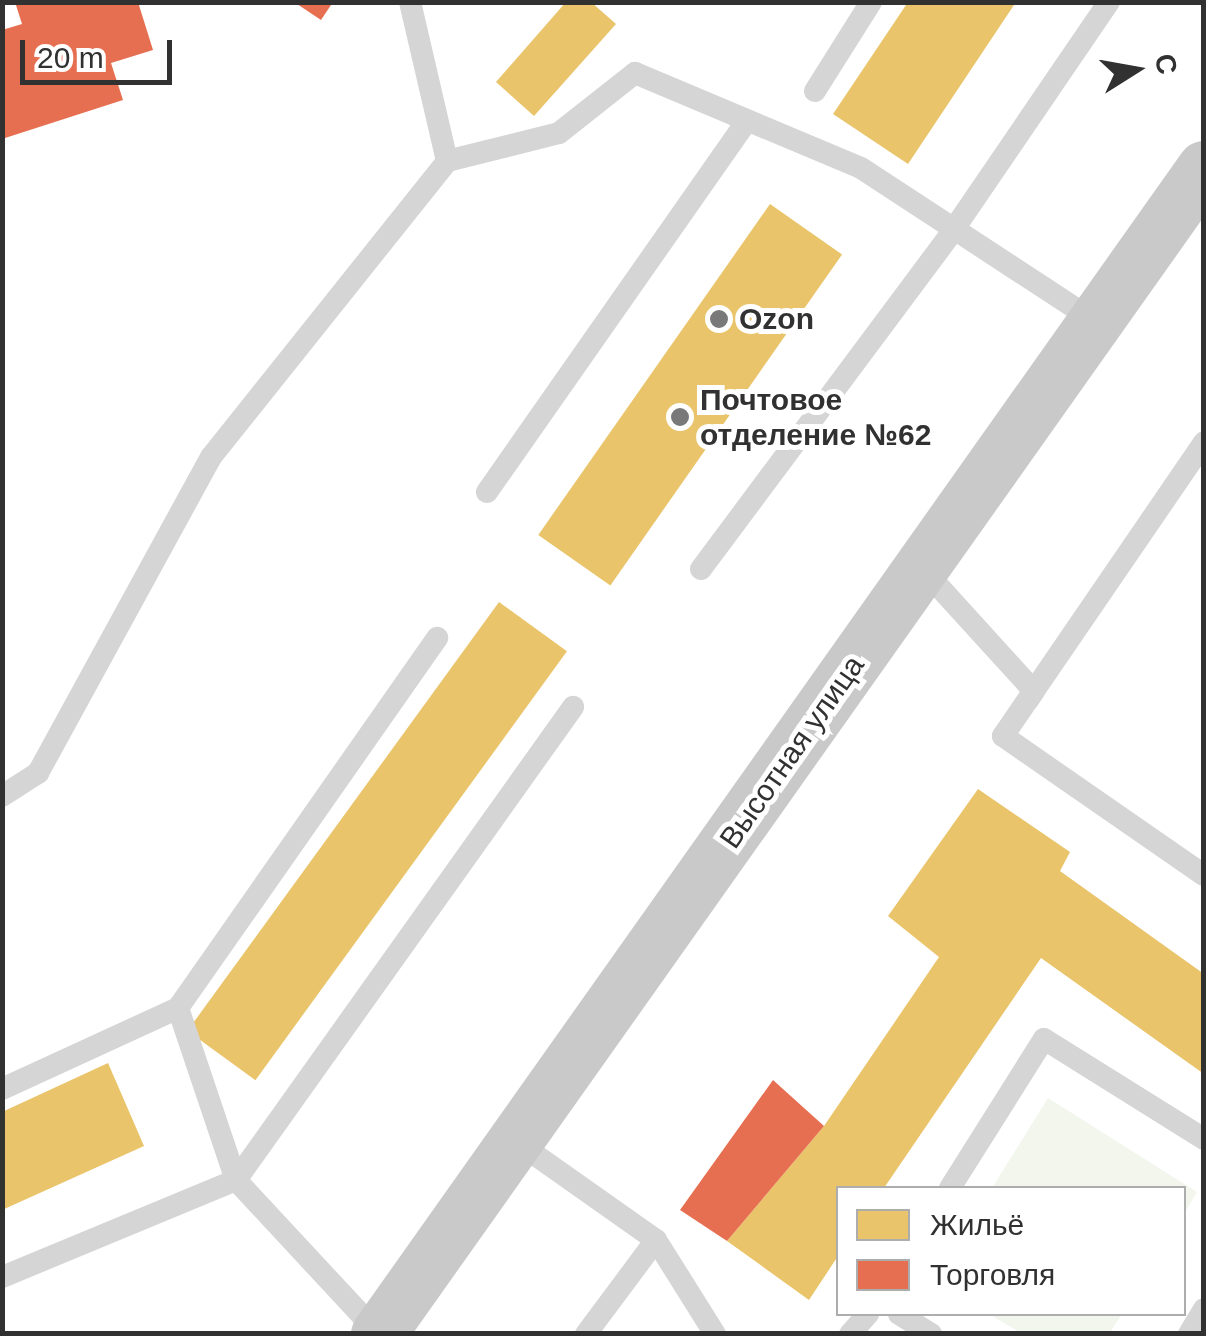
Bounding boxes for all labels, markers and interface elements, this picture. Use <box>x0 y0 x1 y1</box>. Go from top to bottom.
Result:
scale bar <box>25 20 178 82</box>
north arrow <box>1086 20 1186 120</box>
text: 20 m <box>37 41 104 74</box>
text: С <box>1149 51 1183 77</box>
place label: Ozon <box>739 301 814 337</box>
marker: Ozon <box>708 308 730 330</box>
place label: Почтовое отделение №62 <box>700 382 931 452</box>
marker: Почтовое отделение №62 <box>669 406 691 428</box>
street label: Высотная улица <box>712 649 872 855</box>
legend <box>836 1186 1186 1316</box>
text: Жильё <box>930 1208 1024 1241</box>
text: Торговля <box>930 1258 1055 1291</box>

